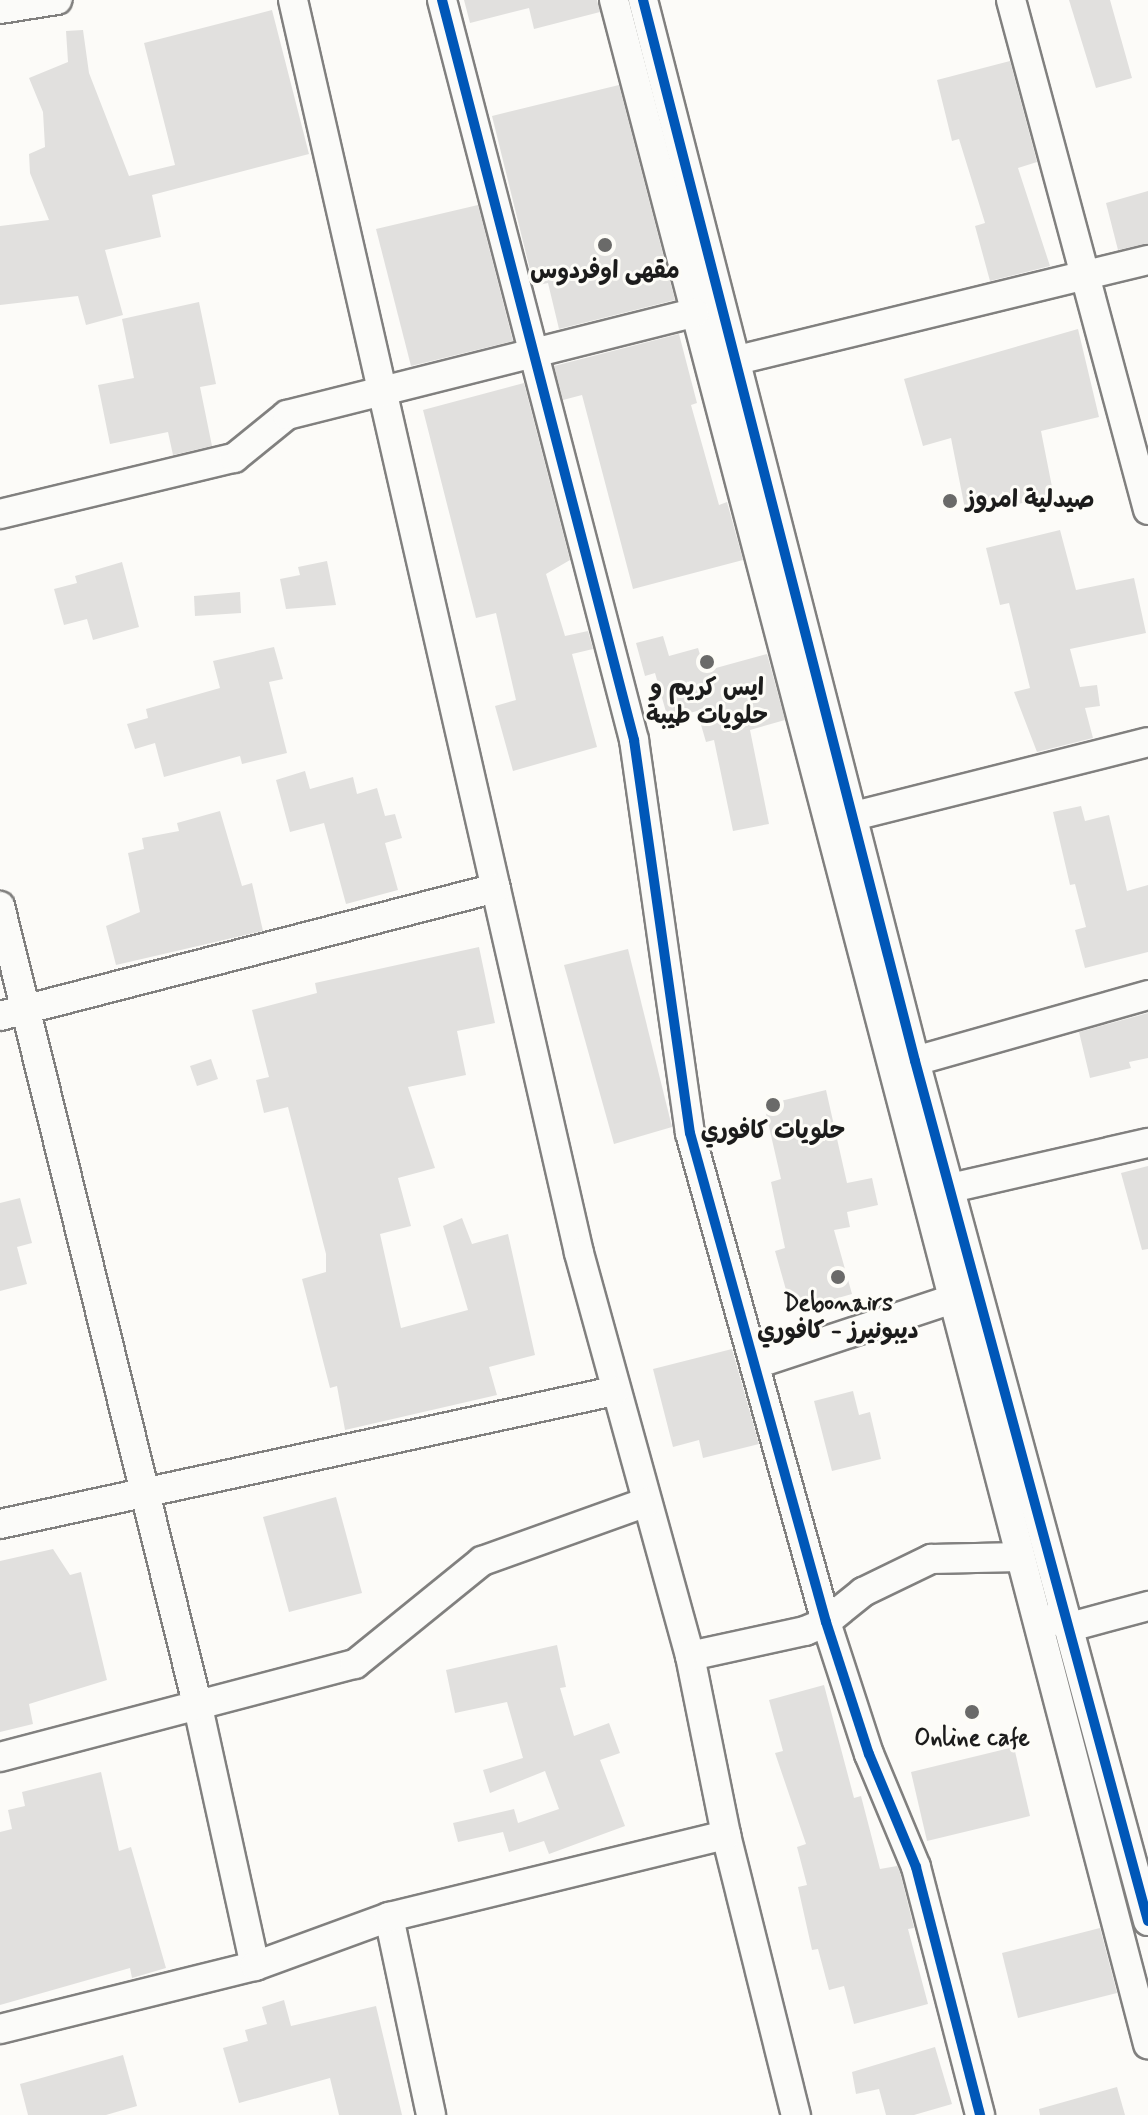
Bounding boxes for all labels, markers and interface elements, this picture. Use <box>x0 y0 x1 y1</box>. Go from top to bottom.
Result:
marker: مقهى اوفردوس <box>596 236 614 254</box>
place label: مقهى اوفردوس <box>530 258 680 286</box>
place label: صيدلية امروز <box>966 487 1094 515</box>
marker: صيدلية امروز <box>941 492 959 510</box>
marker: ايس كريم و حلويات طيبة <box>698 653 716 671</box>
place label: ايس كريم و حلويات طيبة <box>646 675 768 731</box>
marker: حلويات كافوري <box>764 1096 782 1114</box>
place label: حلويات كافوري <box>701 1118 845 1146</box>
marker: Debonairs ديبونيرز - كافوري <box>829 1268 847 1286</box>
place label: Debonairs ديبونيرز - كافوري <box>757 1290 919 1346</box>
marker: Online cafe <box>963 1703 981 1721</box>
place label: Online cafe <box>914 1725 1030 1753</box>

